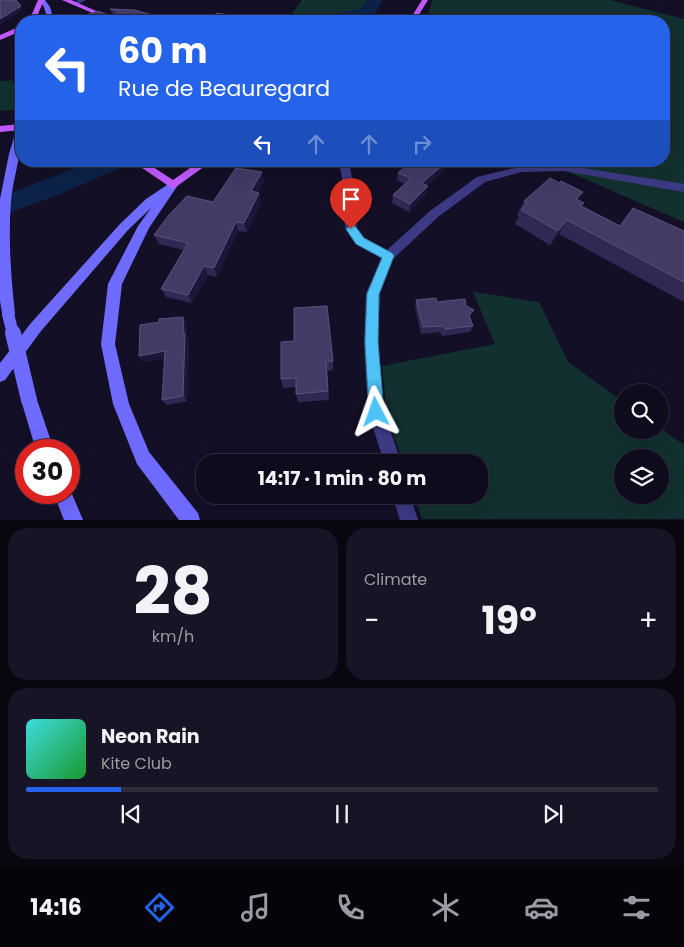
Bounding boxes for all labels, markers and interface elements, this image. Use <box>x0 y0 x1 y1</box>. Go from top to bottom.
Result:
text: 60 m <box>118 26 208 75</box>
icon: left <box>35 35 100 100</box>
text: Rue de Beauregard <box>118 73 330 104</box>
icon: left <box>249 130 277 158</box>
icon: ahead <box>302 130 330 158</box>
icon: ahead <box>355 130 383 158</box>
icon: right <box>408 130 436 158</box>
pin <box>330 178 372 229</box>
icon: arrive <box>337 185 365 213</box>
map controls <box>614 384 669 504</box>
button: search <box>614 384 669 439</box>
position arrow <box>349 385 401 437</box>
speed limit sign: 30 <box>15 439 80 504</box>
button: layers <box>614 449 669 504</box>
text: 14:17 · 1 min · 80 m <box>258 465 426 492</box>
text: 28 <box>133 546 213 637</box>
text: Climate <box>364 568 427 591</box>
text: 19° <box>482 594 537 647</box>
text: − <box>364 601 379 640</box>
text: + <box>639 601 658 640</box>
text: km/h <box>152 625 194 648</box>
text: Neon Rain <box>101 723 200 750</box>
text: Kite Club <box>101 752 172 775</box>
icon: previous <box>117 800 145 828</box>
icon: pause <box>328 800 356 828</box>
icon: next <box>539 800 567 828</box>
icon: directions <box>142 890 177 925</box>
icon: music <box>238 890 273 925</box>
icon: phone <box>333 890 368 925</box>
icon: climate <box>428 890 463 925</box>
icon: car <box>524 890 559 925</box>
icon: filters <box>619 890 654 925</box>
text: 14:16 <box>30 892 82 923</box>

